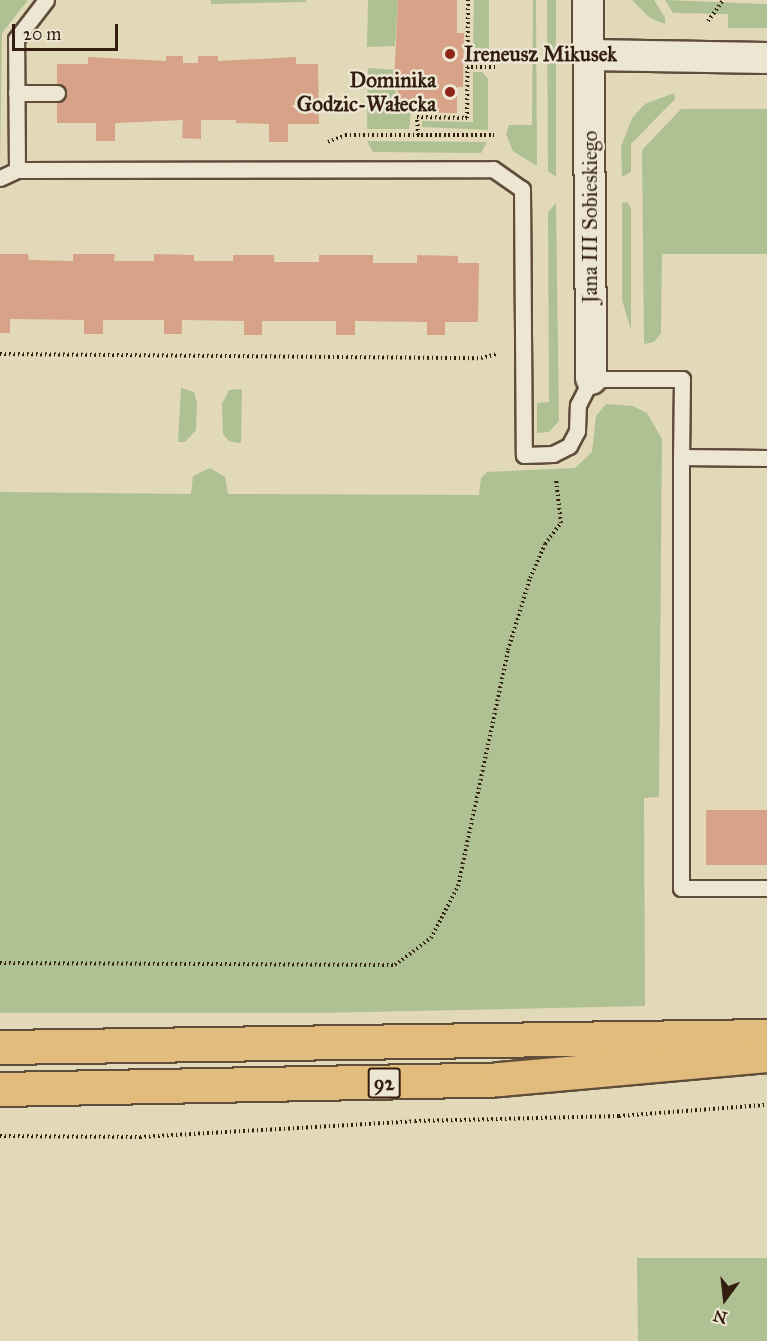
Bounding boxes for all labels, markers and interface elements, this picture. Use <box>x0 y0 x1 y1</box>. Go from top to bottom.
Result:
scale bar <box>15 12 122 50</box>
text: 20 m <box>23 23 61 45</box>
place label: Ireneusz Mikusek <box>464 41 617 67</box>
marker: Ireneusz Mikusek <box>441 45 459 63</box>
place label: Dominika Godzic-Wałecka <box>297 67 436 117</box>
marker: Dominika Godzic-Wałecka <box>441 83 459 101</box>
street label: Jana III Sobieskiego <box>577 131 603 303</box>
road number: 92 <box>368 1066 400 1100</box>
north arrow <box>695 1269 755 1329</box>
text: N <box>711 1306 729 1328</box>

